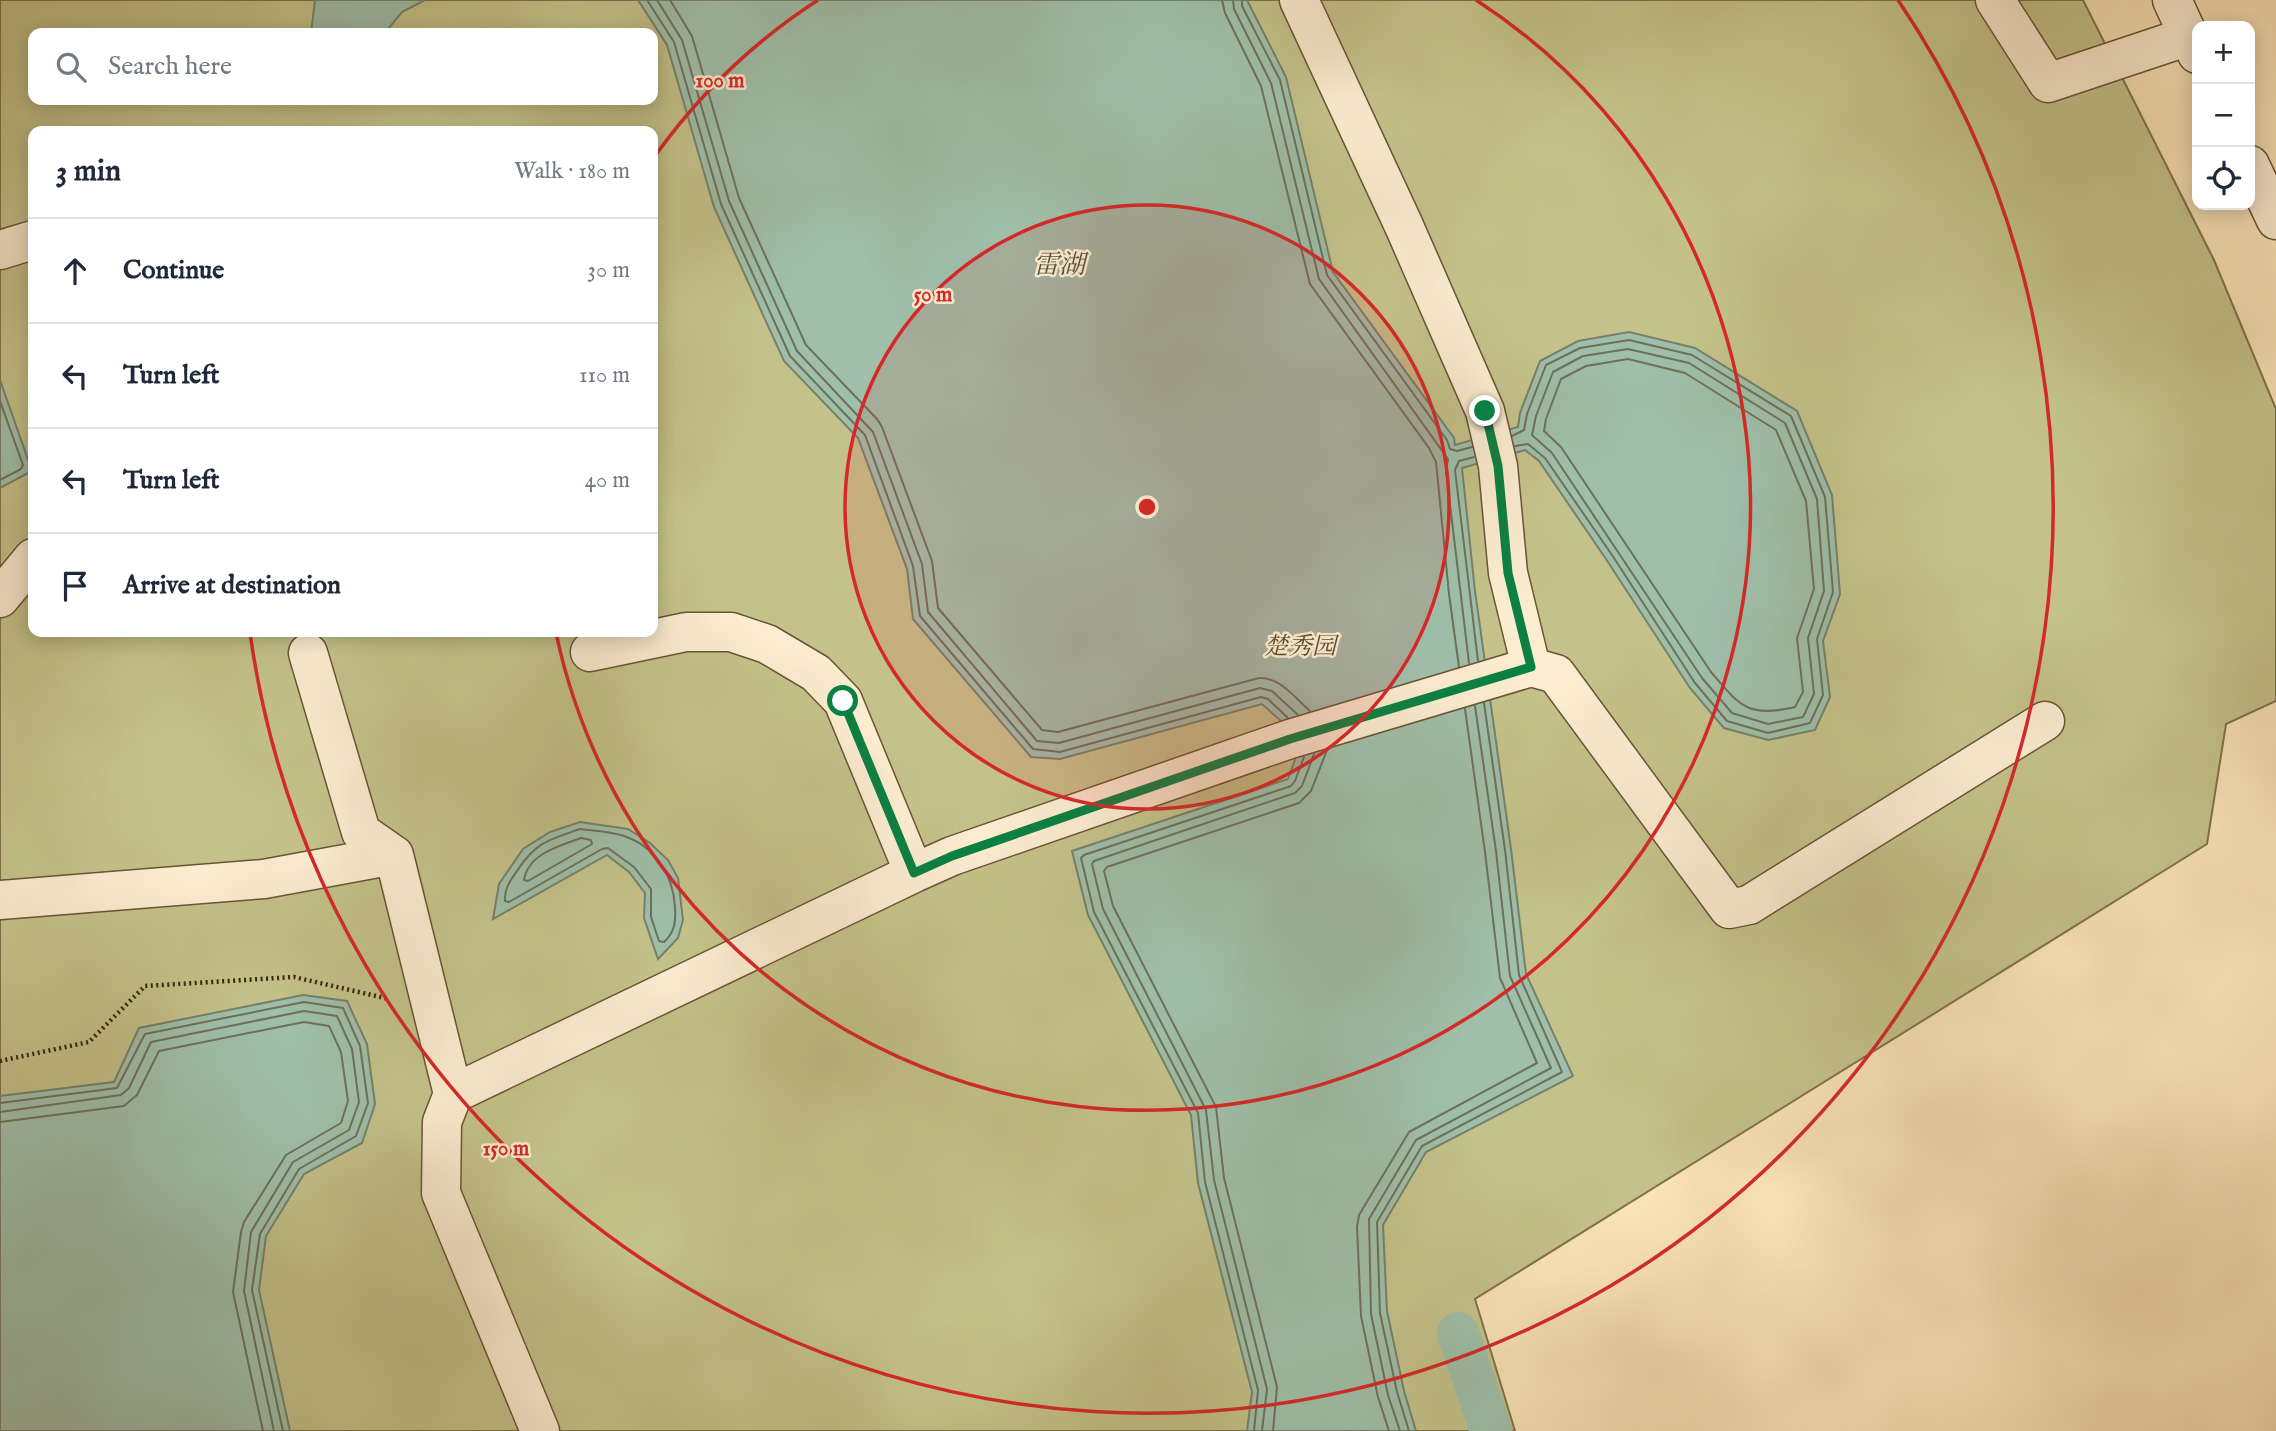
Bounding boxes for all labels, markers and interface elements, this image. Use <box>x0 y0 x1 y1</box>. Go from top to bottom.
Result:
map controls <box>2192 21 2255 210</box>
button: + <box>2192 21 2255 84</box>
search box <box>28 28 658 105</box>
icon: search <box>52 48 90 86</box>
text: Search here <box>108 50 232 83</box>
text: 100 m <box>695 68 745 95</box>
button: − <box>2192 84 2255 147</box>
button: locate <box>2192 147 2255 210</box>
text: 3 min <box>56 153 121 191</box>
text: Walk · 180 m <box>514 157 630 186</box>
water label: 雷湖 <box>1033 249 1089 282</box>
icon: ahead <box>56 252 94 290</box>
text: Continue <box>123 254 224 287</box>
text: 30 m <box>587 256 630 285</box>
text: 50 m <box>914 282 953 309</box>
icon: left <box>56 357 94 395</box>
text: Turn left <box>123 359 220 392</box>
text: 110 m <box>579 361 630 390</box>
route end <box>1469 395 1500 426</box>
icon: left <box>56 462 94 500</box>
text: Turn left <box>123 464 220 497</box>
text: 40 m <box>585 466 630 495</box>
centre of rings <box>1135 495 1159 519</box>
icon: arrive <box>56 567 94 605</box>
text: Arrive at destination <box>123 569 341 602</box>
park label: 楚秀园 <box>1264 632 1340 663</box>
route start <box>827 685 858 716</box>
text: 150 m <box>483 1136 530 1163</box>

